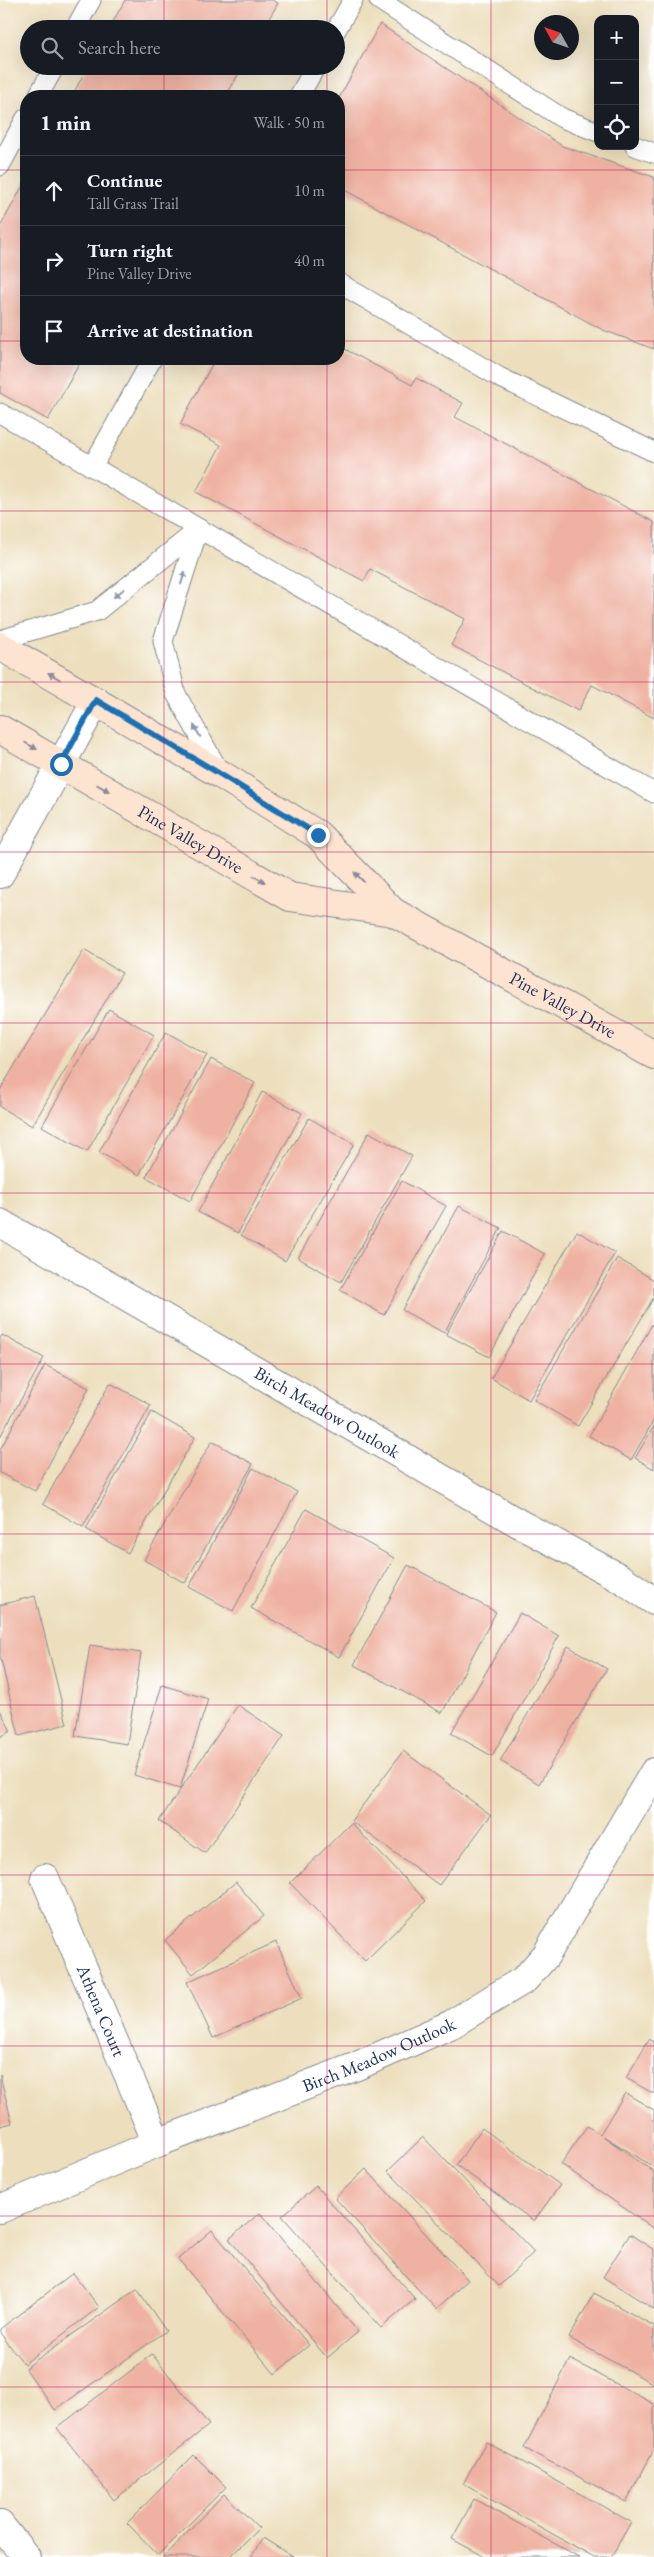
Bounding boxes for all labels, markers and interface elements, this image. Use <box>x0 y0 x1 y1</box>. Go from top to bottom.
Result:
north arrow <box>534 15 579 60</box>
map controls <box>594 15 639 150</box>
button: + <box>594 15 639 60</box>
search box <box>20 20 345 75</box>
icon: search <box>38 34 66 62</box>
text: Search here <box>78 35 160 60</box>
button: − <box>594 60 639 105</box>
button: locate <box>594 105 639 150</box>
text: 1 min <box>40 109 91 136</box>
text: Walk · 50 m <box>254 112 325 133</box>
text: Continue <box>87 168 162 193</box>
icon: ahead <box>40 177 68 205</box>
text: 10 m <box>294 180 325 201</box>
text: Tall Grass Trail <box>87 193 179 214</box>
text: Turn right <box>87 238 173 263</box>
icon: right <box>40 247 68 275</box>
text: 40 m <box>294 250 325 271</box>
text: Pine Valley Drive <box>87 263 191 284</box>
icon: arrive <box>40 317 68 345</box>
text: Arrive at destination <box>87 318 253 343</box>
one-way arrow <box>179 571 187 586</box>
one-way arrow <box>113 588 126 599</box>
one-way arrow <box>47 672 60 681</box>
one-way arrow <box>192 724 201 738</box>
one-way arrow <box>24 742 37 751</box>
route start <box>50 753 73 776</box>
one-way arrow <box>97 784 110 793</box>
street label: Pine Valley Drive <box>134 799 247 878</box>
route end <box>307 824 330 847</box>
one-way arrow <box>353 871 365 883</box>
one-way arrow <box>253 874 266 883</box>
street label: Pine Valley Drive <box>506 966 620 1043</box>
street label: Birch Meadow Outlook <box>251 1361 405 1463</box>
street label: Athena Court <box>72 1960 131 2060</box>
street label: Birch Meadow Outlook <box>299 2012 459 2097</box>

